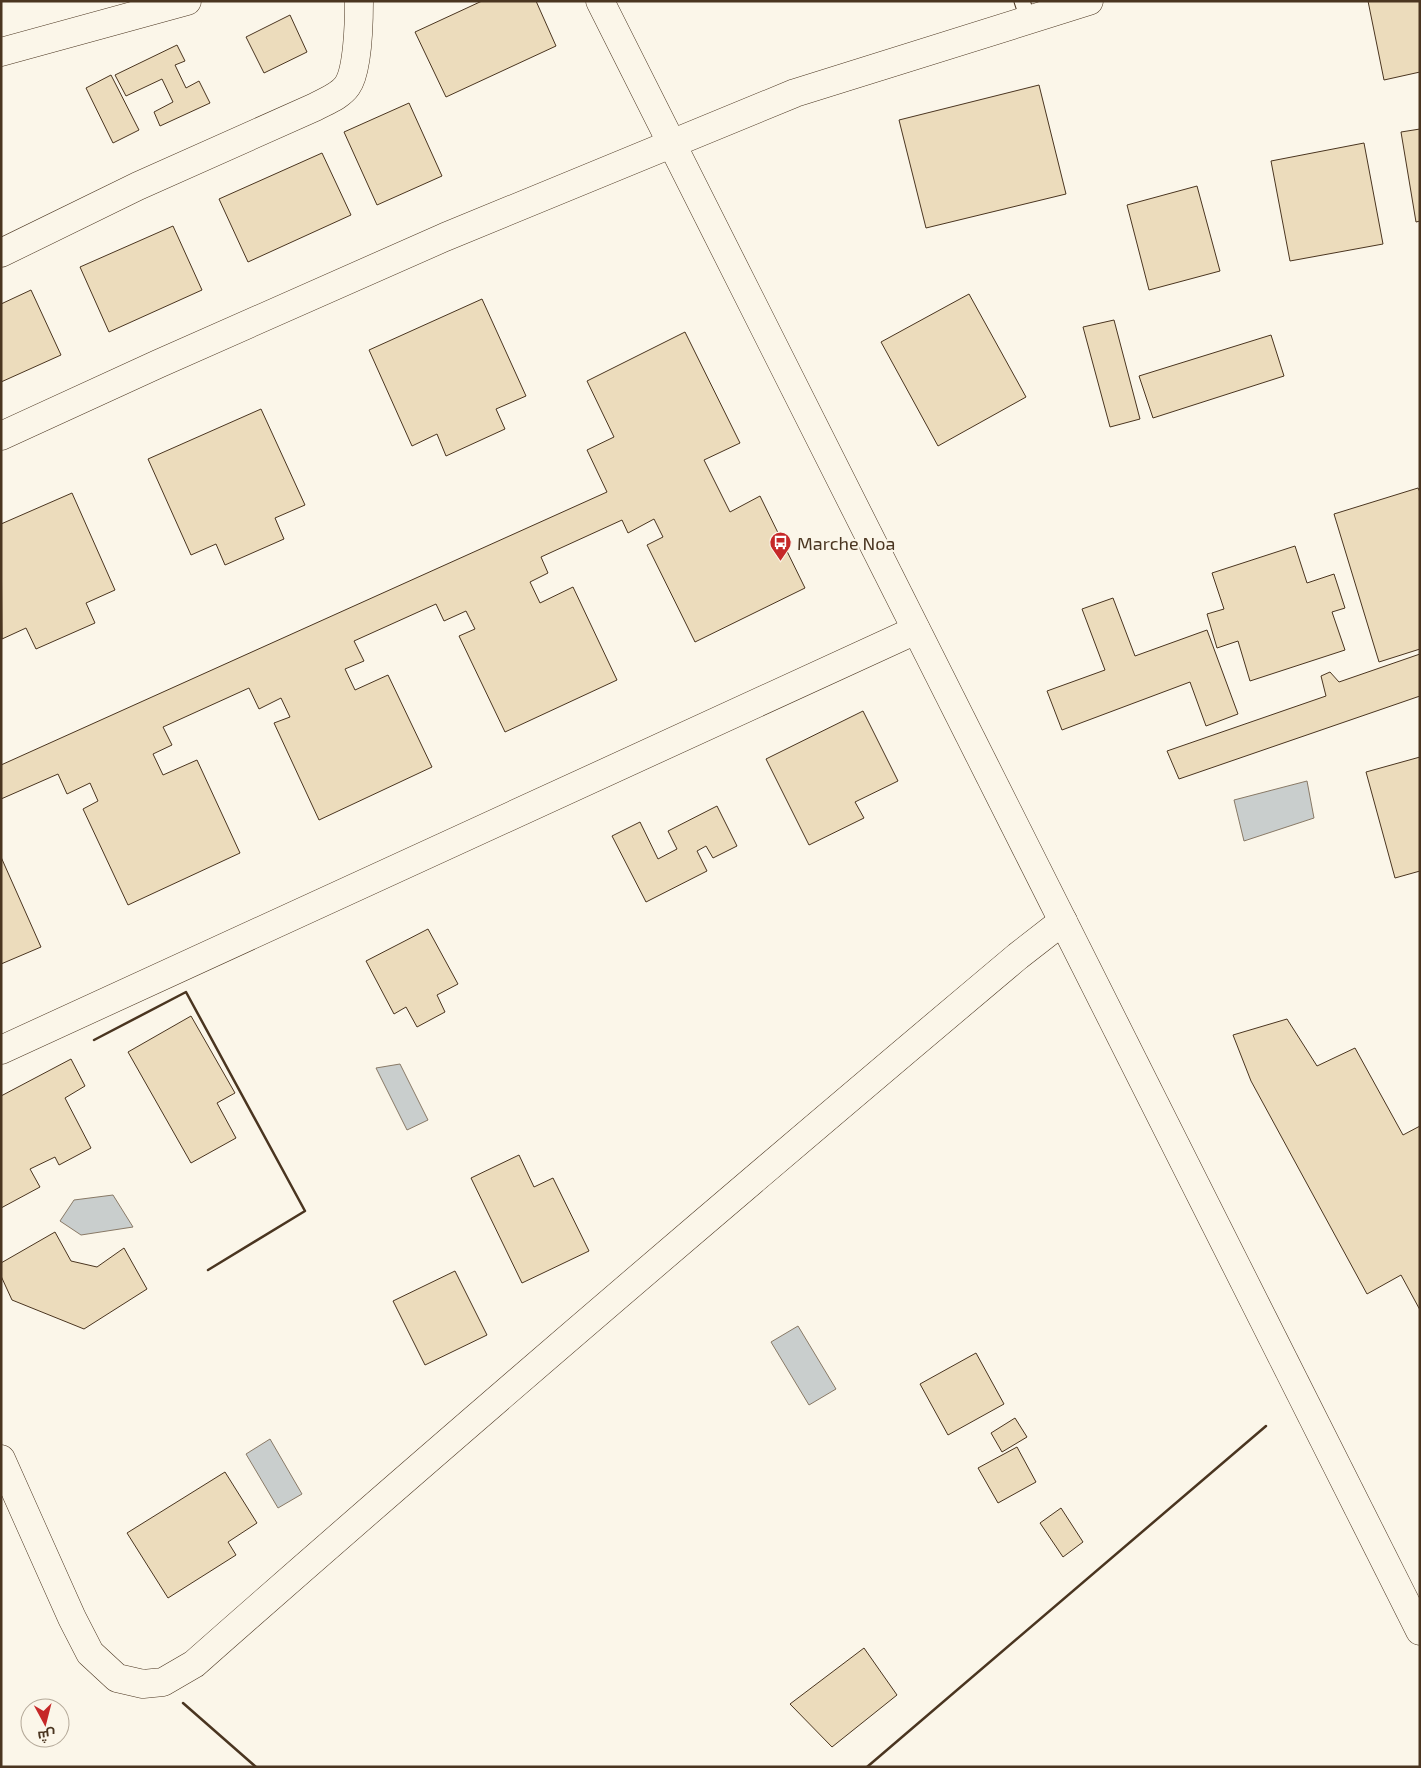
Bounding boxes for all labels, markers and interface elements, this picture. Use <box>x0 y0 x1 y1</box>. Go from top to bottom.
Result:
bus stop icon: Marche Noa <box>769 531 793 562</box>
place label: Marche Noa <box>797 532 895 554</box>
north arrow <box>20 1698 70 1748</box>
text: ش <box>37 1726 57 1746</box>

